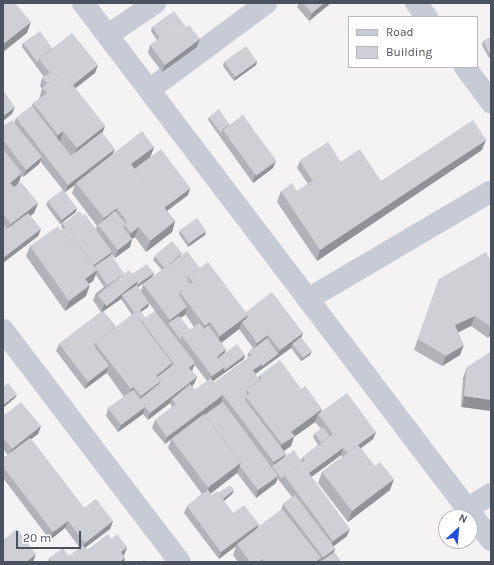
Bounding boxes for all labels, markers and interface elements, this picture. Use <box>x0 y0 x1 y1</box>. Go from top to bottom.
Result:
legend <box>348 16 478 68</box>
text: Road <box>386 25 414 39</box>
text: Building <box>386 45 432 59</box>
north arrow <box>438 509 478 549</box>
text: N <box>457 511 469 526</box>
scale bar <box>18 523 83 549</box>
text: 20 m <box>23 531 51 545</box>

